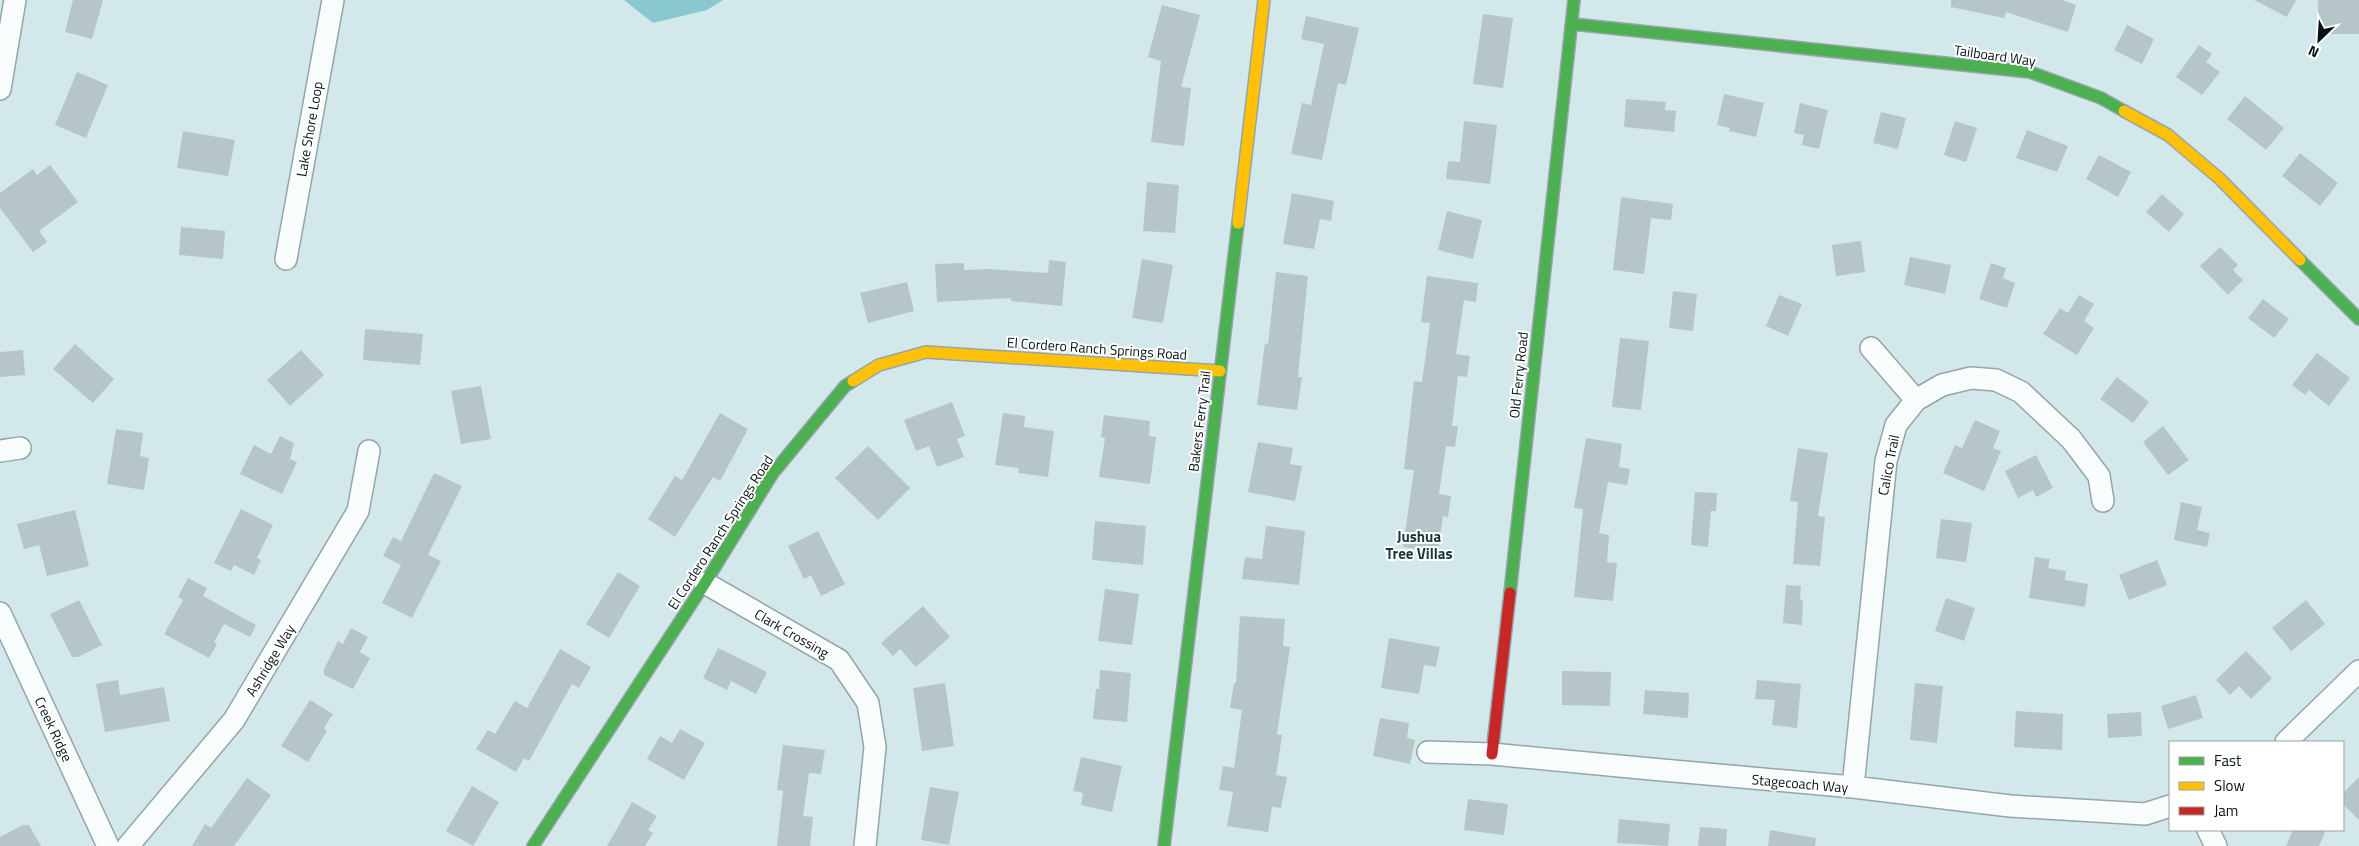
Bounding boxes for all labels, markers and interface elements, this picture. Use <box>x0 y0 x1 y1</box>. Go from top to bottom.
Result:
north arrow <box>2294 15 2344 65</box>
street label: Tailboard Way <box>1953 39 2037 71</box>
text: N <box>2304 41 2322 64</box>
street label: Lake Shore Loop <box>290 80 328 178</box>
street label: El Cordero Ranch Springs Road <box>1006 331 1188 365</box>
street label: Old Ferry Road <box>1503 331 1533 419</box>
street label: Bakers Ferry Trail <box>1182 369 1216 473</box>
street label: Calico Trail <box>1872 433 1904 497</box>
street label: El Cordero Ranch Springs Road <box>662 451 778 613</box>
district label: Jushua Tree Villas <box>1385 525 1453 565</box>
street label: Clark Crossing <box>751 603 833 663</box>
street label: Ashridge Way <box>240 620 300 700</box>
street label: Creek Ridge <box>30 693 78 765</box>
legend <box>2169 741 2344 831</box>
text: Fast <box>2214 749 2242 772</box>
street label: Stagecoach Way <box>1751 768 1849 798</box>
text: Slow <box>2214 774 2245 797</box>
text: Jam <box>2214 799 2238 822</box>

